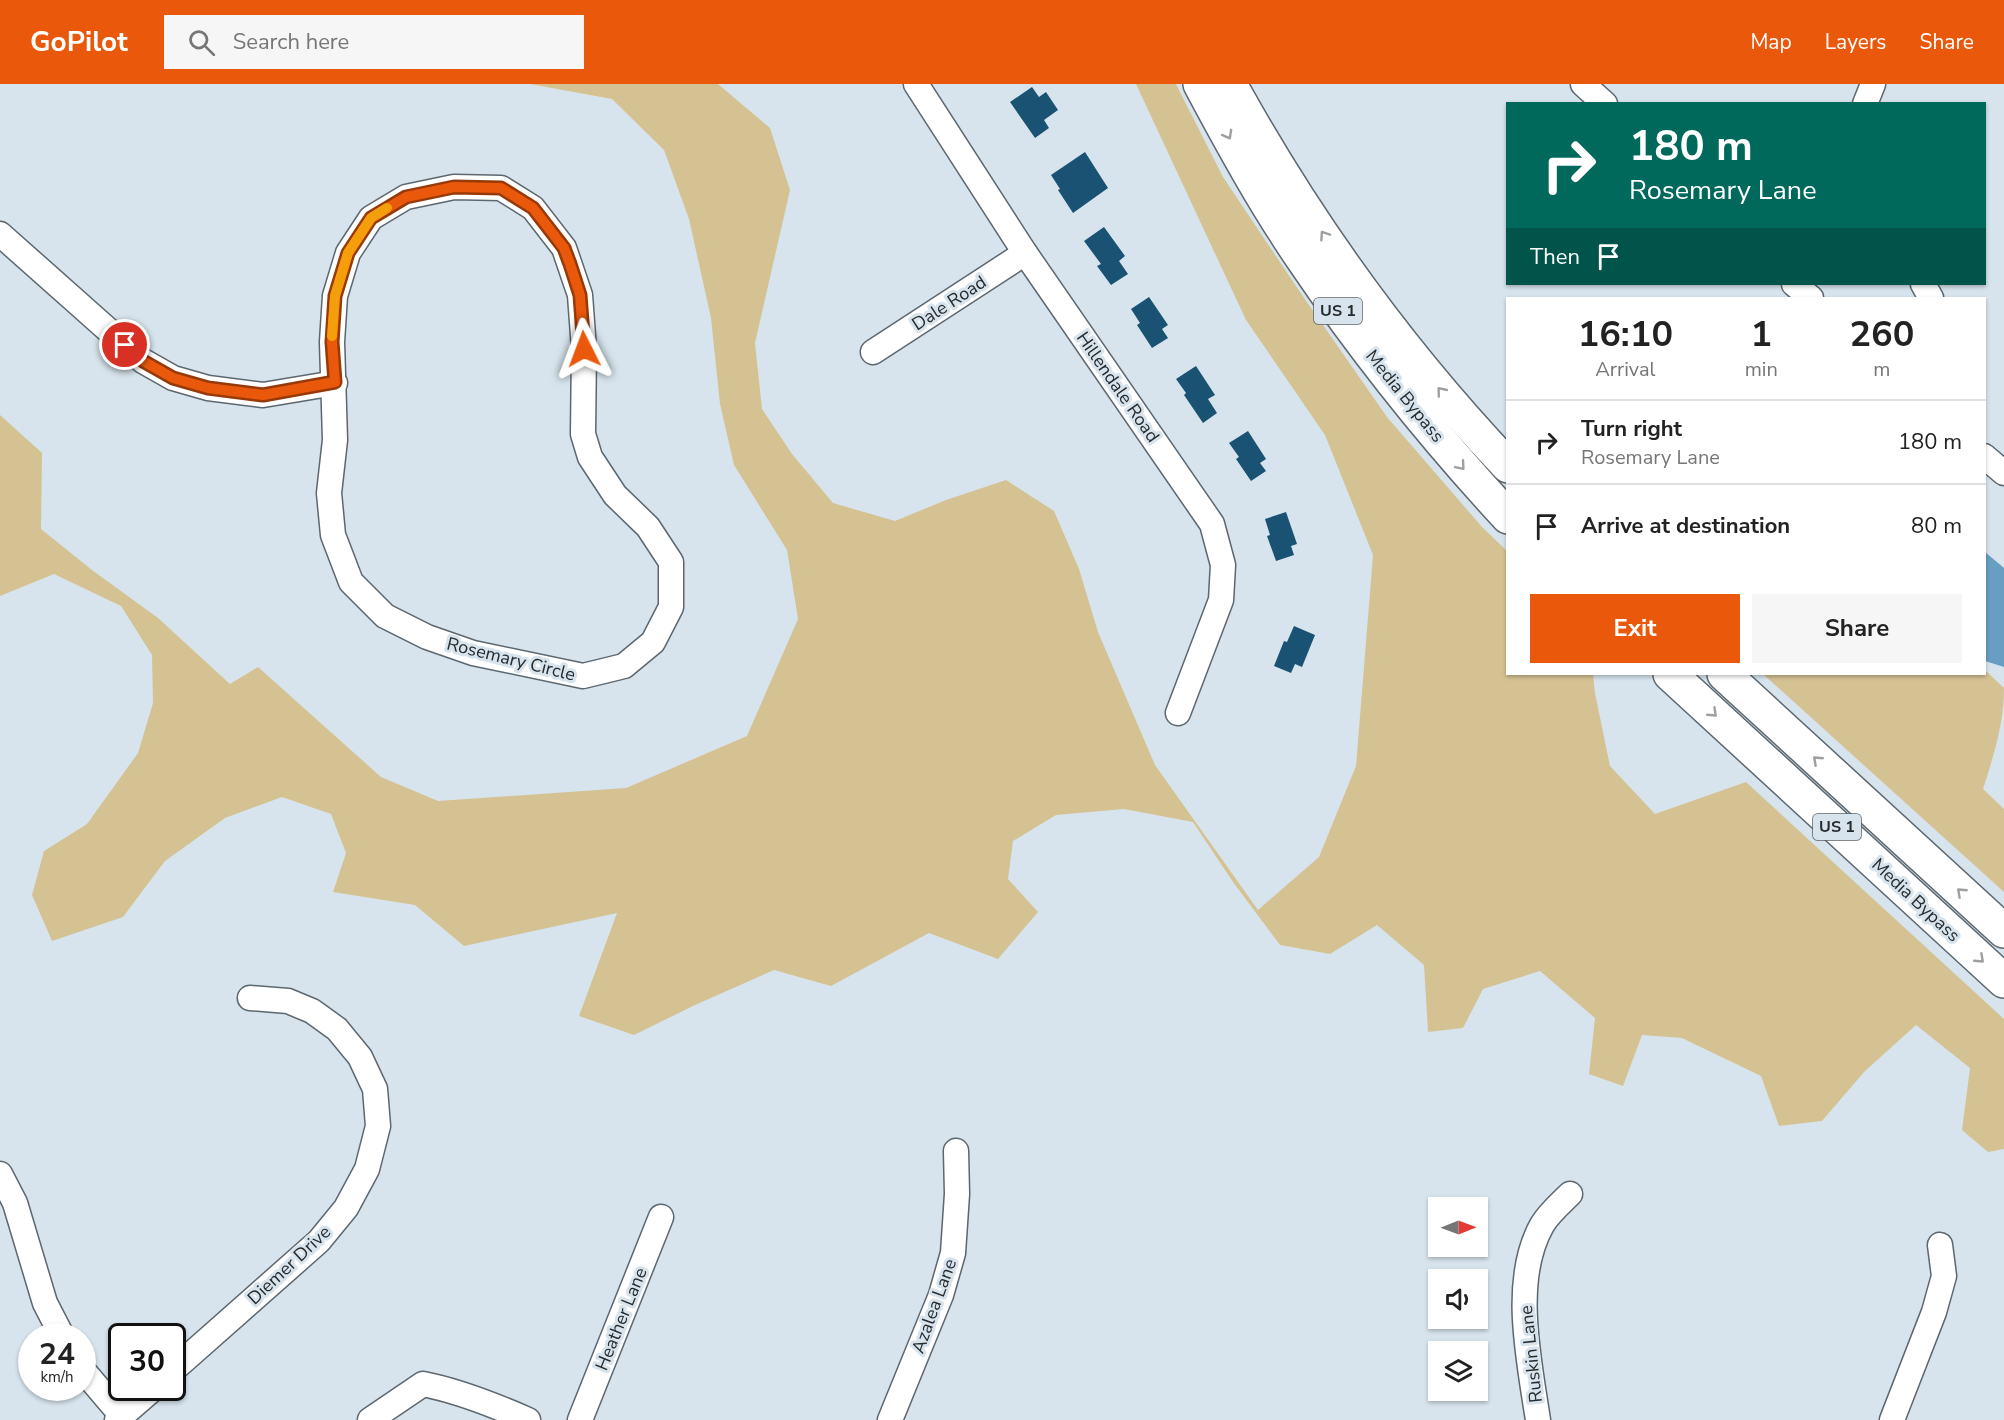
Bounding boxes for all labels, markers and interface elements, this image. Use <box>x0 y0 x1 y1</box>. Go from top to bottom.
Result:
search box <box>164 15 584 69</box>
text: GoPilot <box>30 23 128 61</box>
icon: search <box>185 26 218 59</box>
text: Search here <box>233 27 349 57</box>
text: Map <box>1750 28 1792 56</box>
text: Layers <box>1825 28 1886 56</box>
text: Share <box>1919 28 1974 56</box>
text: 180 m <box>1629 118 1753 175</box>
icon: right <box>1530 126 1608 204</box>
one-way arrow <box>1221 129 1232 140</box>
text: Rosemary Lane <box>1629 172 1817 209</box>
one-way arrow <box>1320 231 1331 242</box>
icon: arrive <box>1592 240 1625 273</box>
text: Then <box>1530 242 1580 272</box>
street label: Dale Road <box>907 270 991 336</box>
road number: US 1 <box>1314 298 1362 324</box>
text: 16:10 <box>1578 310 1673 359</box>
text: 1 <box>1750 310 1772 359</box>
text: 260 <box>1849 310 1914 359</box>
position arrow <box>552 317 616 381</box>
pin <box>99 319 150 370</box>
street label: Hillendale Road <box>1071 327 1165 447</box>
icon: arrive <box>108 328 141 361</box>
street label: Media Bypass <box>1360 345 1450 447</box>
text: Arrival <box>1595 356 1655 383</box>
text: min <box>1745 356 1778 383</box>
text: m <box>1873 356 1890 383</box>
one-way arrow <box>1437 387 1448 398</box>
text: Turn right <box>1581 414 1682 444</box>
icon: right <box>1530 426 1563 459</box>
text: 180 m <box>1898 427 1962 457</box>
text: Rosemary Lane <box>1581 444 1720 471</box>
one-way arrow <box>1454 459 1465 470</box>
icon: arrive <box>1530 510 1563 543</box>
text: Arrive at destination <box>1581 511 1790 541</box>
text: 80 m <box>1911 511 1962 541</box>
button: Exit <box>1530 594 1740 663</box>
button: Share <box>1752 594 1962 663</box>
street label: Rosemary Circle <box>444 631 578 687</box>
one-way arrow <box>1706 706 1717 717</box>
one-way arrow <box>1814 756 1825 767</box>
road number: US 1 <box>1813 814 1861 840</box>
street label: Media Bypass <box>1867 853 1965 947</box>
one-way arrow <box>1957 888 1968 899</box>
one-way arrow <box>1973 952 1984 963</box>
north arrow <box>1428 1197 1488 1257</box>
map controls <box>1428 1197 1488 1401</box>
street label: Diemer Drive <box>242 1220 336 1310</box>
street label: Azalea Lane <box>906 1255 962 1357</box>
street label: Heather Lane <box>589 1264 653 1374</box>
button: sound <box>1428 1269 1488 1329</box>
street label: Ruskin Lane <box>1514 1304 1548 1404</box>
speed limit sign: 30 <box>108 1323 186 1401</box>
text: 24 <box>39 1334 75 1375</box>
button: layers <box>1428 1341 1488 1401</box>
text: km/h <box>40 1367 74 1387</box>

